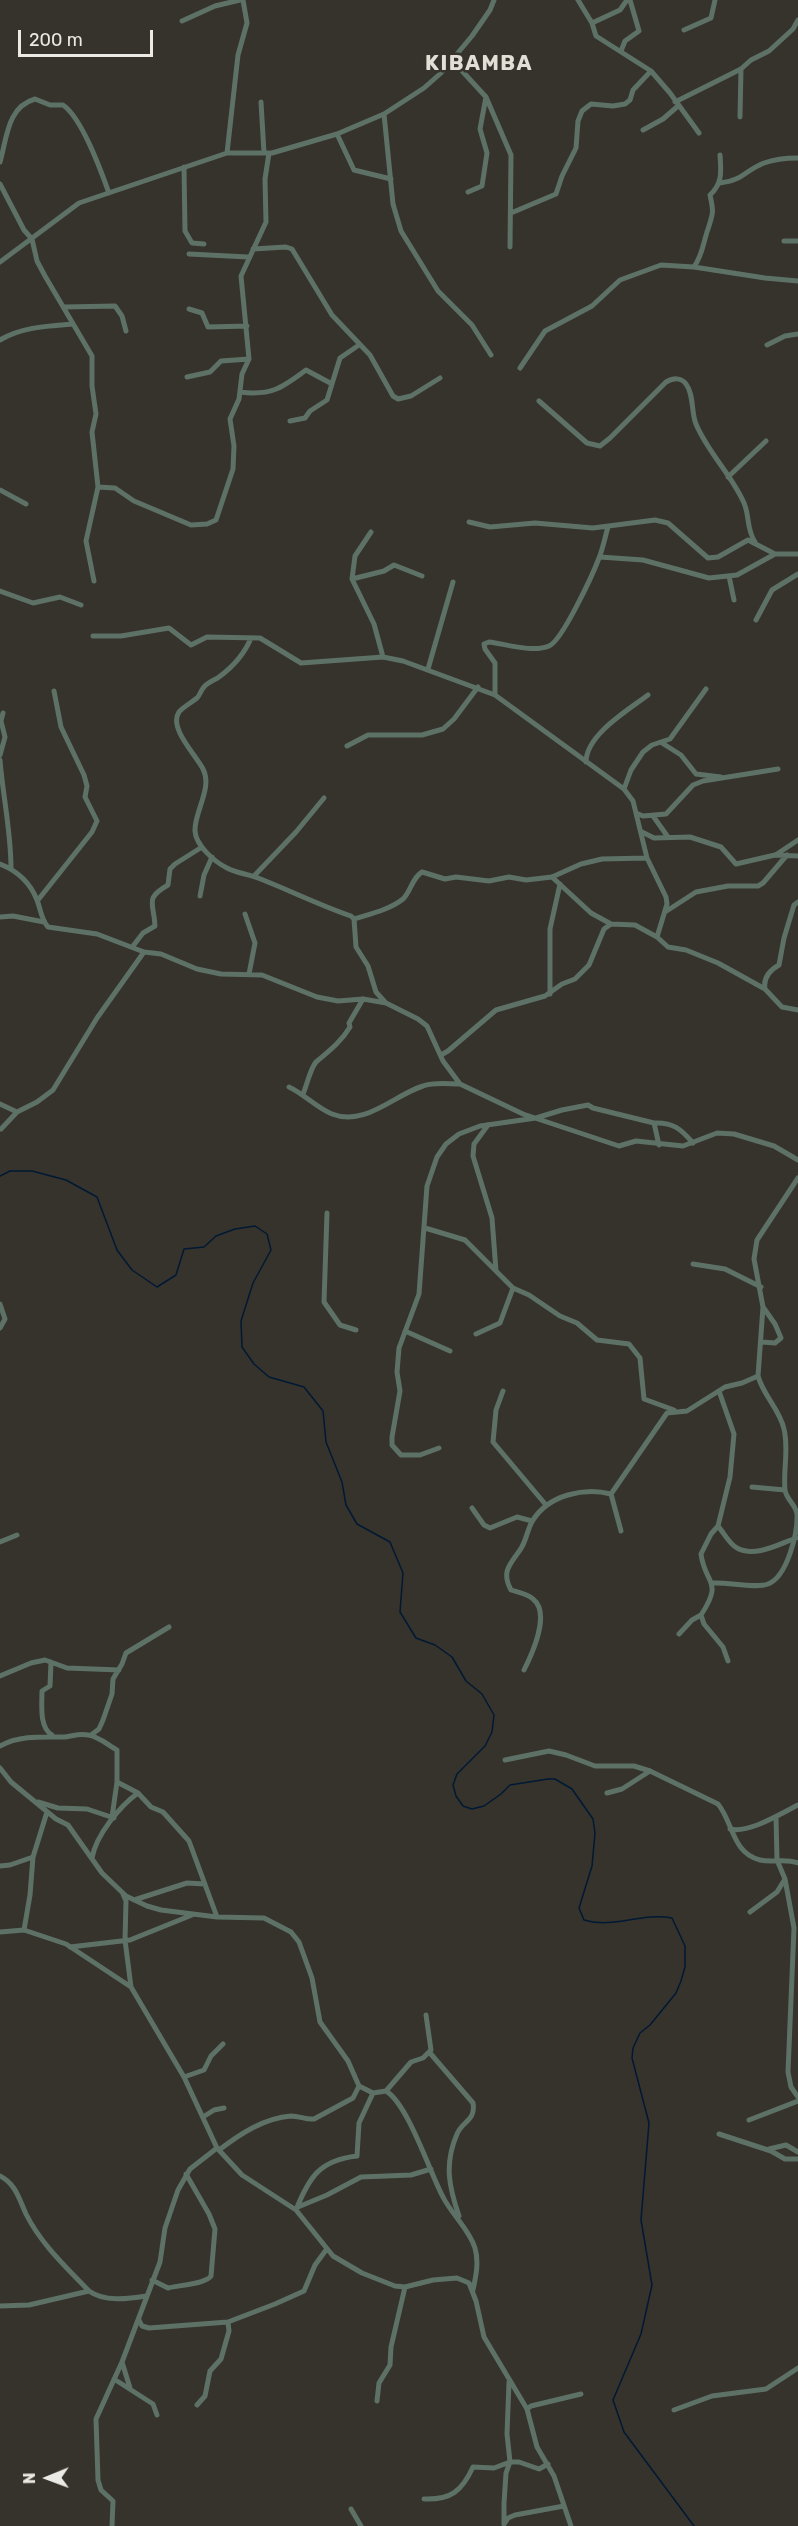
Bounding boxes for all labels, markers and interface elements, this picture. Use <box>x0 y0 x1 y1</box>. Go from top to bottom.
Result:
scale bar <box>21 18 156 56</box>
text: 200 m <box>29 29 83 51</box>
district label: KIBAMBA <box>425 51 533 77</box>
north arrow <box>18 2448 78 2508</box>
text: N <box>20 2472 39 2484</box>

